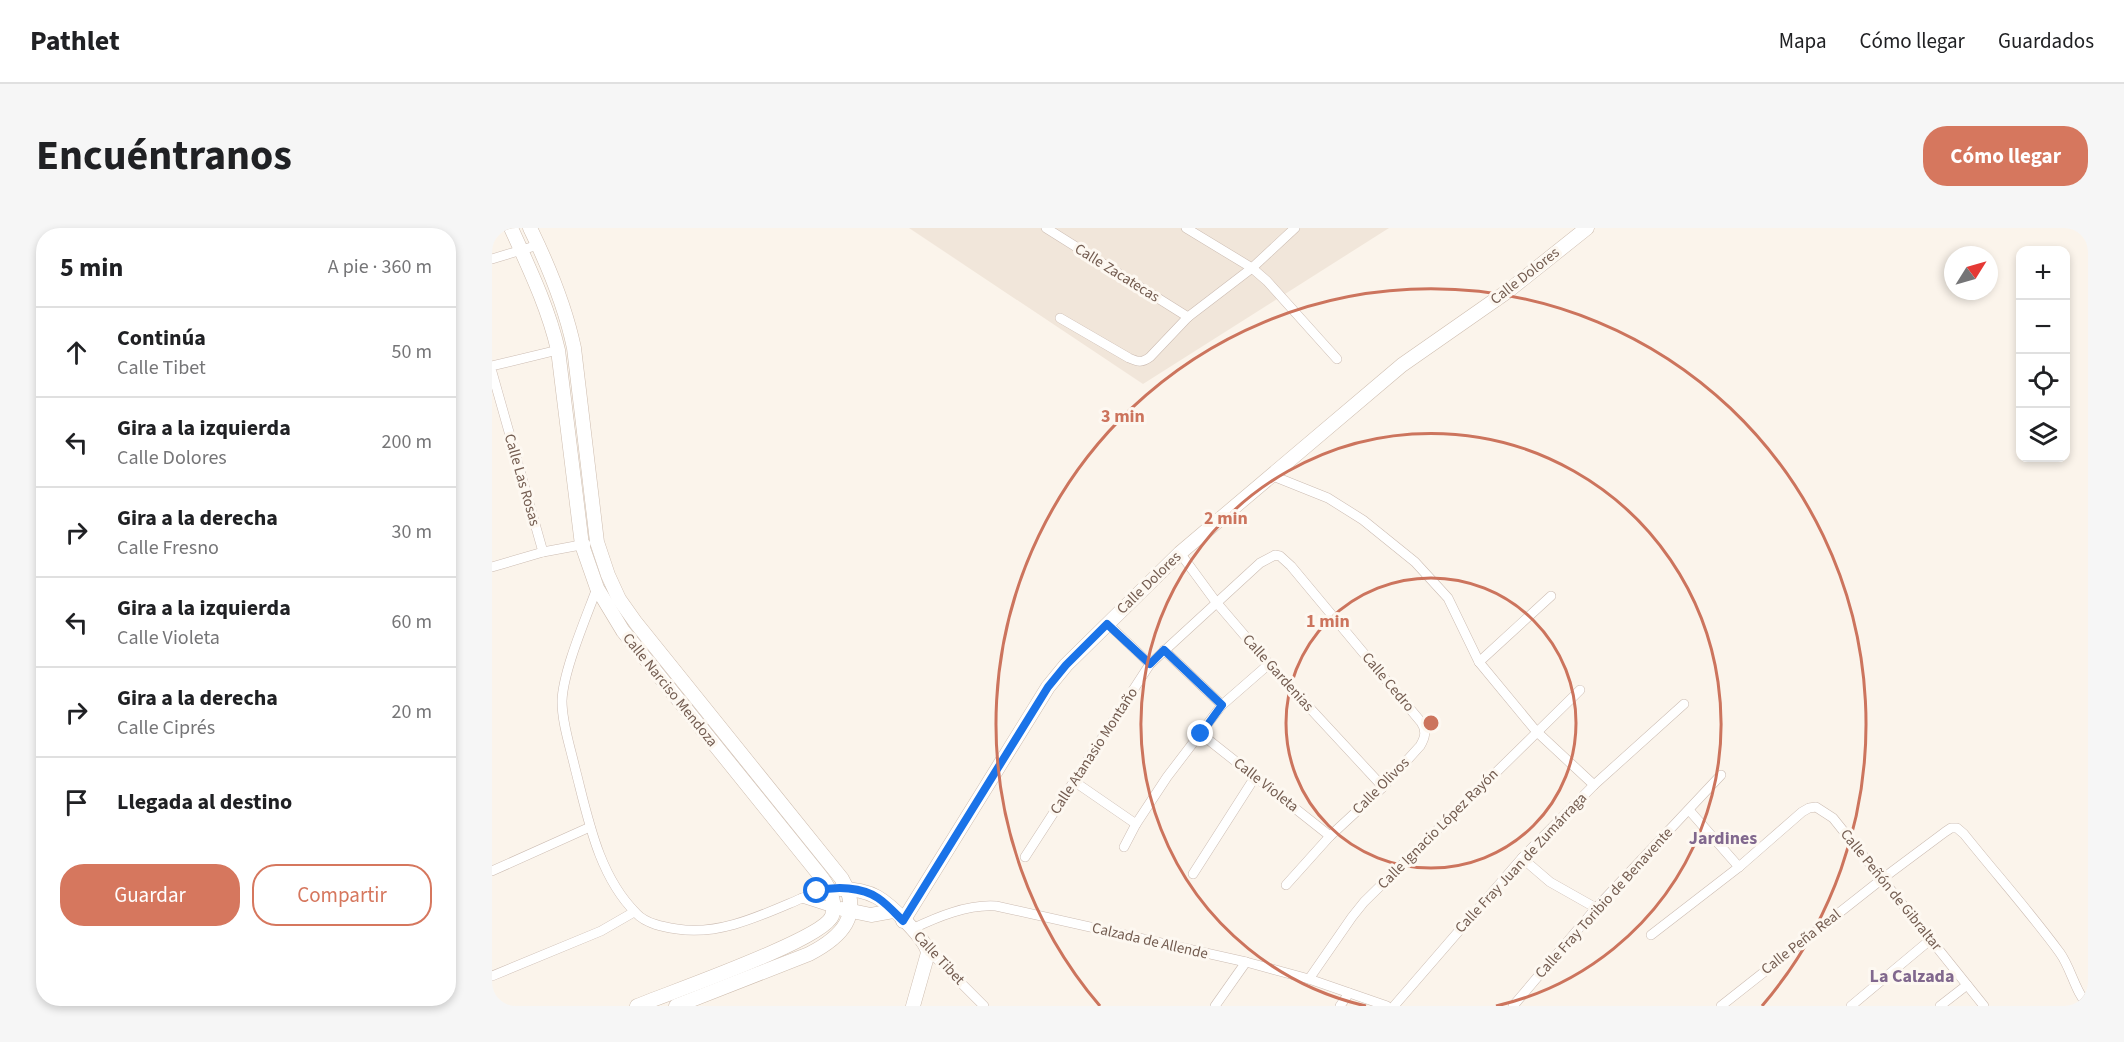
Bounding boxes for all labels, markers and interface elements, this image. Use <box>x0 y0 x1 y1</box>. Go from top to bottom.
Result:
text: Pathlet <box>30 21 120 61</box>
text: Mapa <box>1779 26 1827 56</box>
text: Cómo llegar <box>1860 26 1965 56</box>
text: Guardados <box>1998 26 2094 56</box>
text: Encuéntranos <box>36 126 292 186</box>
button: Cómo llegar <box>1923 126 2088 186</box>
street label: Calle Zacatecas <box>1071 239 1163 307</box>
street label: Calle Dolores <box>1486 242 1564 310</box>
north arrow <box>1944 246 1998 300</box>
map controls <box>2016 246 2070 462</box>
button: + <box>2016 246 2070 300</box>
text: 5 min <box>60 249 123 286</box>
text: A pie · 360 m <box>328 253 432 281</box>
button: − <box>2016 300 2070 354</box>
text: Continúa <box>117 322 206 354</box>
icon: ahead <box>60 336 93 369</box>
text: 50 m <box>392 338 432 366</box>
text: Calle Tibet <box>117 354 206 382</box>
button: locate <box>2016 354 2070 408</box>
text: 3 min <box>1101 404 1145 429</box>
button: layers <box>2016 408 2070 462</box>
text: Gira a la izquierda <box>117 412 291 444</box>
icon: left <box>60 426 93 459</box>
text: 200 m <box>382 428 432 456</box>
street label: Calle Las Rosas <box>499 431 545 529</box>
text: Calle Dolores <box>117 444 227 472</box>
text: Gira a la derecha <box>117 502 278 534</box>
text: 2 min <box>1204 506 1248 531</box>
icon: right <box>60 516 93 549</box>
text: 30 m <box>392 518 432 546</box>
text: Calle Fresno <box>117 534 219 562</box>
street label: Calle Dolores <box>1112 547 1186 619</box>
text: Gira a la izquierda <box>117 592 291 624</box>
icon: left <box>60 606 93 639</box>
text: 60 m <box>392 608 432 636</box>
text: 1 min <box>1306 609 1350 634</box>
text: Calle Violeta <box>117 624 220 652</box>
street label: Calle Narciso Mendoza <box>617 629 723 751</box>
street label: Calle Gardenias <box>1238 630 1318 716</box>
street label: Calle Cedro <box>1357 648 1419 716</box>
text: Gira a la derecha <box>117 682 278 714</box>
street label: Calle Atanasio Montaño <box>1045 684 1143 818</box>
icon: right <box>60 696 93 729</box>
text: 20 m <box>392 698 432 726</box>
centre of rings <box>1421 713 1441 733</box>
text: Calle Ciprés <box>117 714 215 742</box>
route end <box>1187 720 1213 746</box>
street label: Calle Violeta <box>1229 753 1303 817</box>
street label: Calle Olivos <box>1348 753 1414 819</box>
street label: Calle Ignacio López Rayón <box>1373 764 1503 894</box>
icon: arrive <box>60 786 93 819</box>
text: Llegada al destino <box>117 786 292 818</box>
street label: Calle Fray Juan de Zumárraga <box>1450 788 1592 938</box>
street label: Calle Fray Toribio de Benavente <box>1530 823 1678 983</box>
street label: Calle Peñón de Gibraltar <box>1835 825 1947 956</box>
district label: Jardines <box>1689 826 1757 851</box>
button: Guardar <box>60 864 240 926</box>
button: Compartir <box>252 864 432 926</box>
route start <box>803 877 829 903</box>
street label: Calle Peña Real <box>1757 904 1845 980</box>
street label: Calzada de Allende <box>1090 917 1210 965</box>
street label: Calle Tibet <box>909 926 969 990</box>
district label: La Calzada <box>1870 964 1954 989</box>

